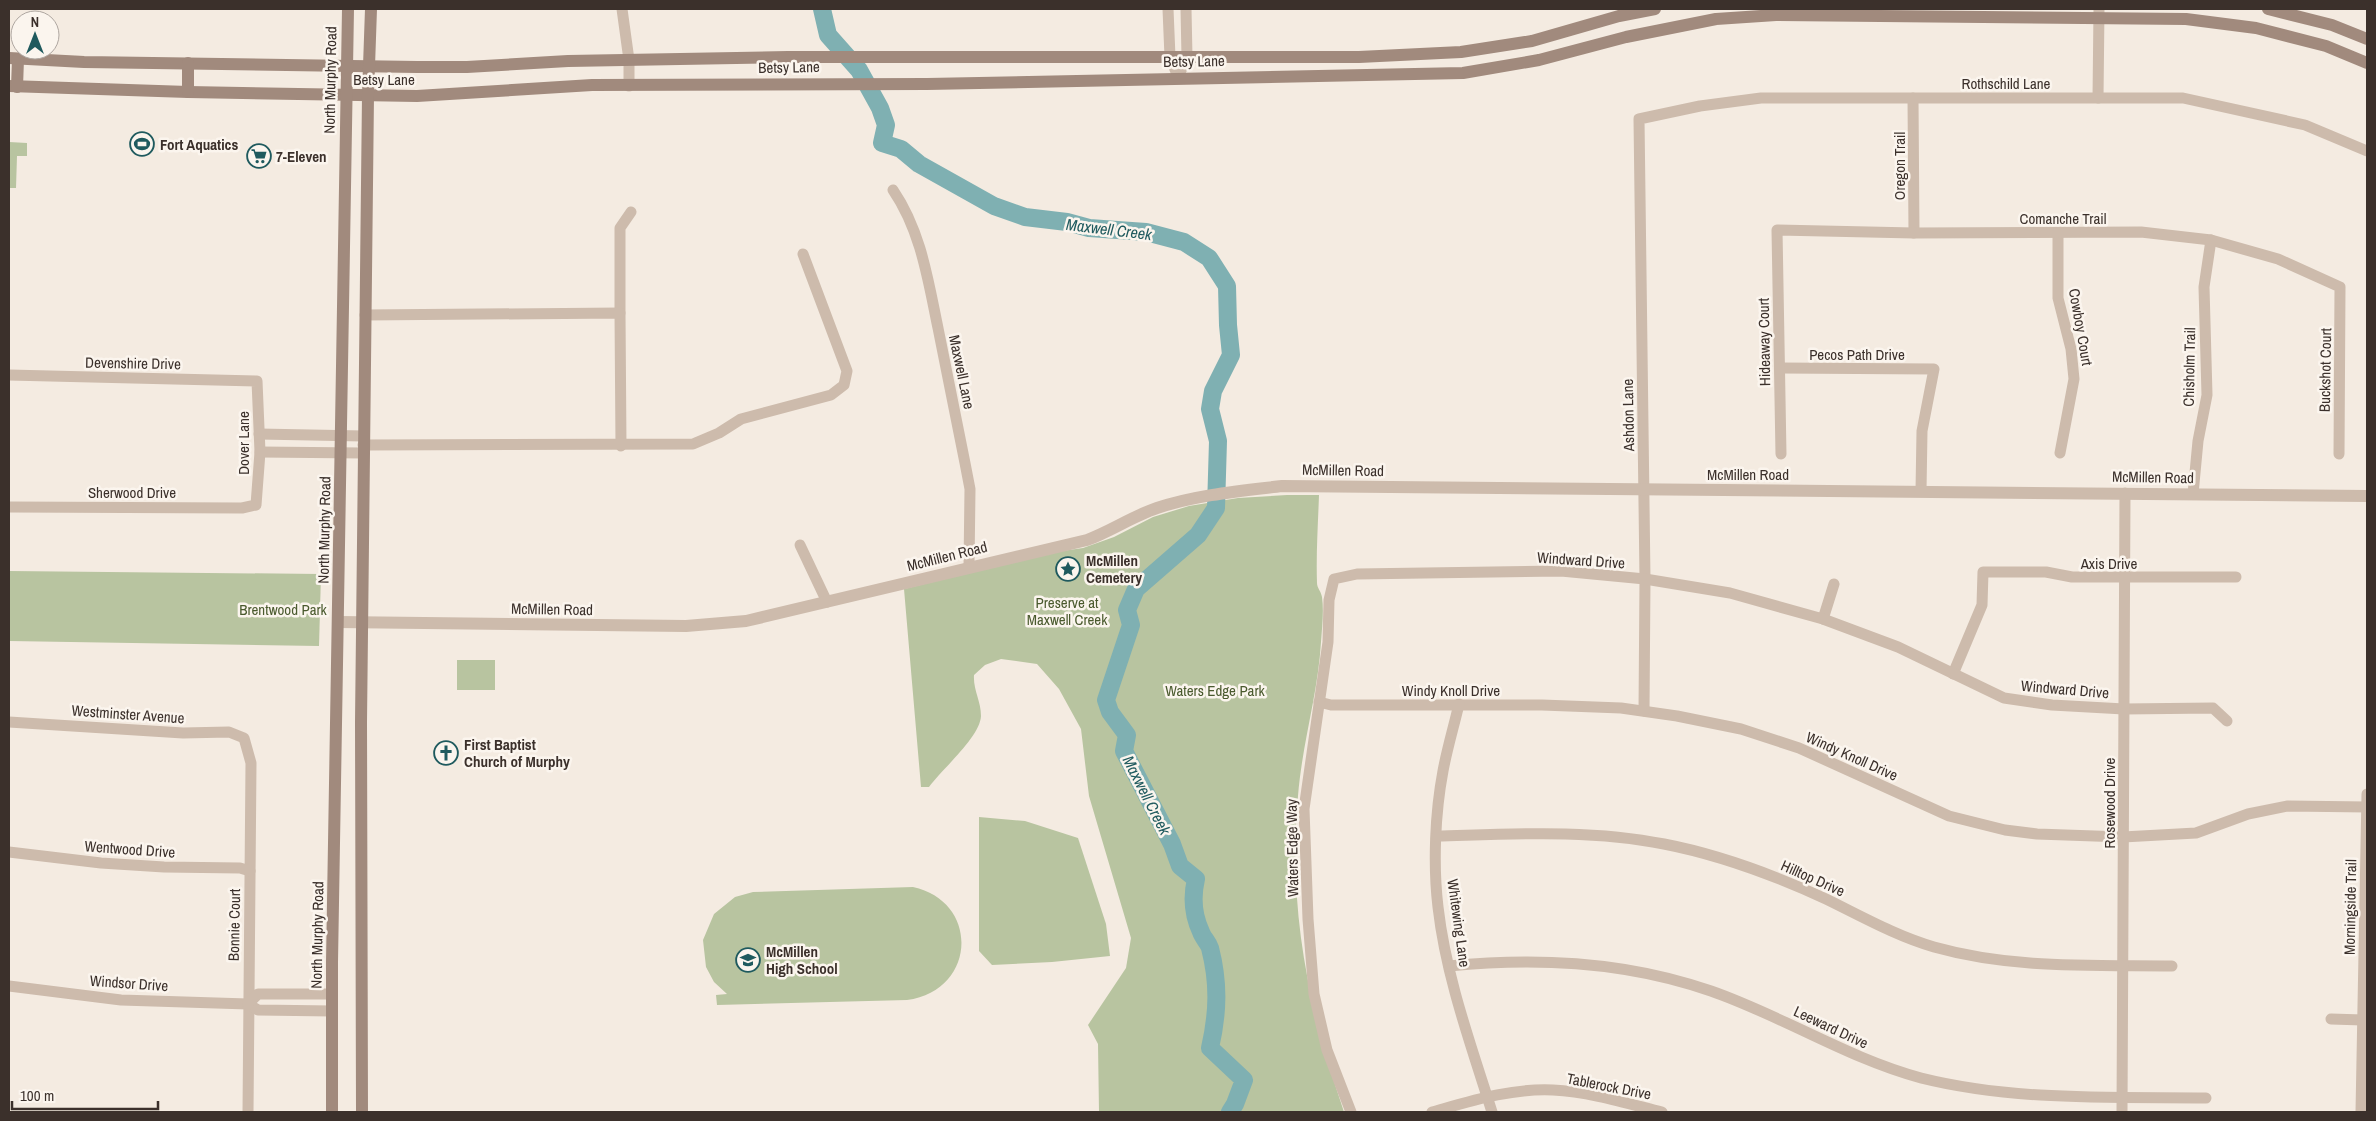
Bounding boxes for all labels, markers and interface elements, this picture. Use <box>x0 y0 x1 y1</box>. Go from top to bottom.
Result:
north arrow <box>10 10 60 60</box>
text: N <box>31 13 39 31</box>
street label: North Murphy Road <box>319 26 341 134</box>
street label: Betsy Lane <box>1163 50 1225 72</box>
street label: Betsy Lane <box>758 56 820 78</box>
street label: Betsy Lane <box>353 69 415 90</box>
street label: Rothschild Lane <box>1962 73 2051 94</box>
sports icon: Fort Aquatics <box>129 131 155 157</box>
street label: Oregon Trail <box>1889 132 1910 200</box>
place label: Fort Aquatics <box>160 134 238 155</box>
supermarket icon: 7-Eleven <box>246 143 272 169</box>
place label: 7-Eleven <box>276 146 327 167</box>
street label: Comanche Trail <box>2020 208 2106 229</box>
water label: Maxwell Creek <box>1065 213 1153 245</box>
street label: Cowboy Court <box>2064 287 2098 368</box>
street label: Hideaway Court <box>1753 297 1775 386</box>
street label: Chisholm Trail <box>2178 327 2200 407</box>
street label: Buckshot Court <box>2314 327 2336 412</box>
street label: Maxwell Lane <box>944 333 980 411</box>
street label: Pecos Path Drive <box>1809 344 1905 365</box>
street label: Devenshire Drive <box>85 352 181 374</box>
street label: Ashdon Lane <box>1617 378 1639 452</box>
street label: Dover Lane <box>233 411 254 475</box>
street label: McMillen Road <box>1302 459 1384 481</box>
street label: McMillen Road <box>1707 464 1789 485</box>
street label: McMillen Road <box>2112 466 2194 488</box>
street label: North Murphy Road <box>313 476 335 584</box>
street label: Sherwood Drive <box>88 482 176 503</box>
street label: McMillen Road <box>905 536 989 576</box>
street label: Windward Drive <box>1536 546 1626 574</box>
place label: McMillen Cemetery <box>1086 550 1142 588</box>
street label: Axis Drive <box>2080 553 2138 574</box>
place icon: McMillen Cemetery <box>1055 556 1081 582</box>
park label: Preserve at Maxwell Creek <box>1027 592 1108 630</box>
street label: McMillen Road <box>511 598 593 620</box>
park label: Brentwood Park <box>239 599 328 620</box>
street label: Windward Drive <box>2020 675 2110 703</box>
park label: Waters Edge Park <box>1165 680 1266 701</box>
street label: Windy Knoll Drive <box>1402 680 1500 701</box>
street label: Westminster Avenue <box>71 700 185 728</box>
street label: Windy Knoll Drive <box>1803 726 1901 786</box>
place label: First Baptist Church of Murphy <box>464 734 570 772</box>
church icon: First Baptist Church of Murphy <box>433 740 459 766</box>
water label: Maxwell Creek <box>1118 752 1177 839</box>
street label: Rosewood Drive <box>2099 757 2120 848</box>
street label: Waters Edge Way <box>1281 798 1303 897</box>
street label: Wentwood Drive <box>84 835 176 863</box>
street label: Hilltop Drive <box>1778 855 1848 901</box>
street label: Morningside Trail <box>2339 859 2361 955</box>
street label: Whitewing Lane <box>1442 878 1476 969</box>
street label: North Murphy Road <box>306 881 328 989</box>
street label: Bonnie Court <box>223 888 245 961</box>
place label: McMillen High School <box>766 941 838 979</box>
school or university icon: McMillen High School <box>735 947 761 973</box>
street label: Windsor Drive <box>89 970 169 996</box>
street label: Leeward Drive <box>1790 1001 1872 1053</box>
street label: Tablerock Drive <box>1565 1068 1653 1105</box>
scale bar <box>12 1078 159 1110</box>
text: 100 m <box>20 1085 54 1106</box>

